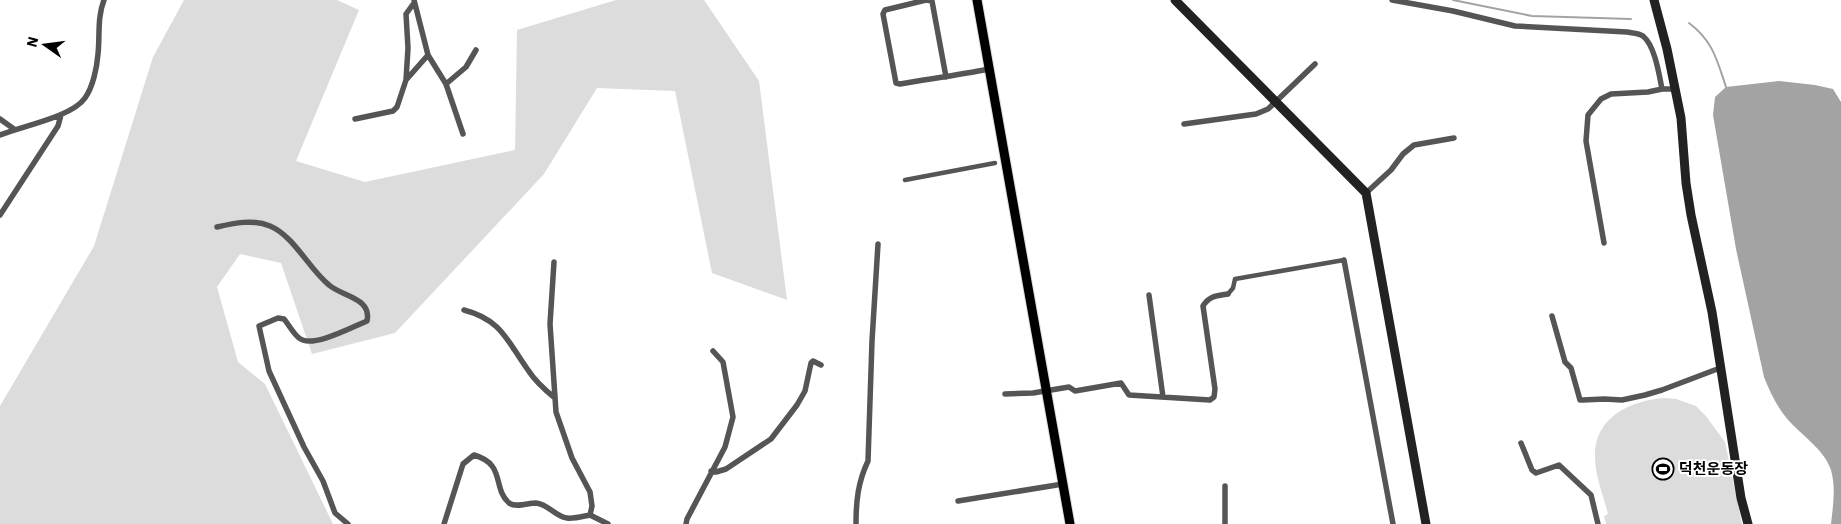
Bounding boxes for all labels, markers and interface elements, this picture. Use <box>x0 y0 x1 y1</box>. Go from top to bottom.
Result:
north arrow <box>20 20 70 70</box>
text: N <box>22 35 42 49</box>
sports icon: 덕천운동장 <box>1651 457 1675 481</box>
place label: 덕천운동장 <box>1679 459 1748 478</box>

